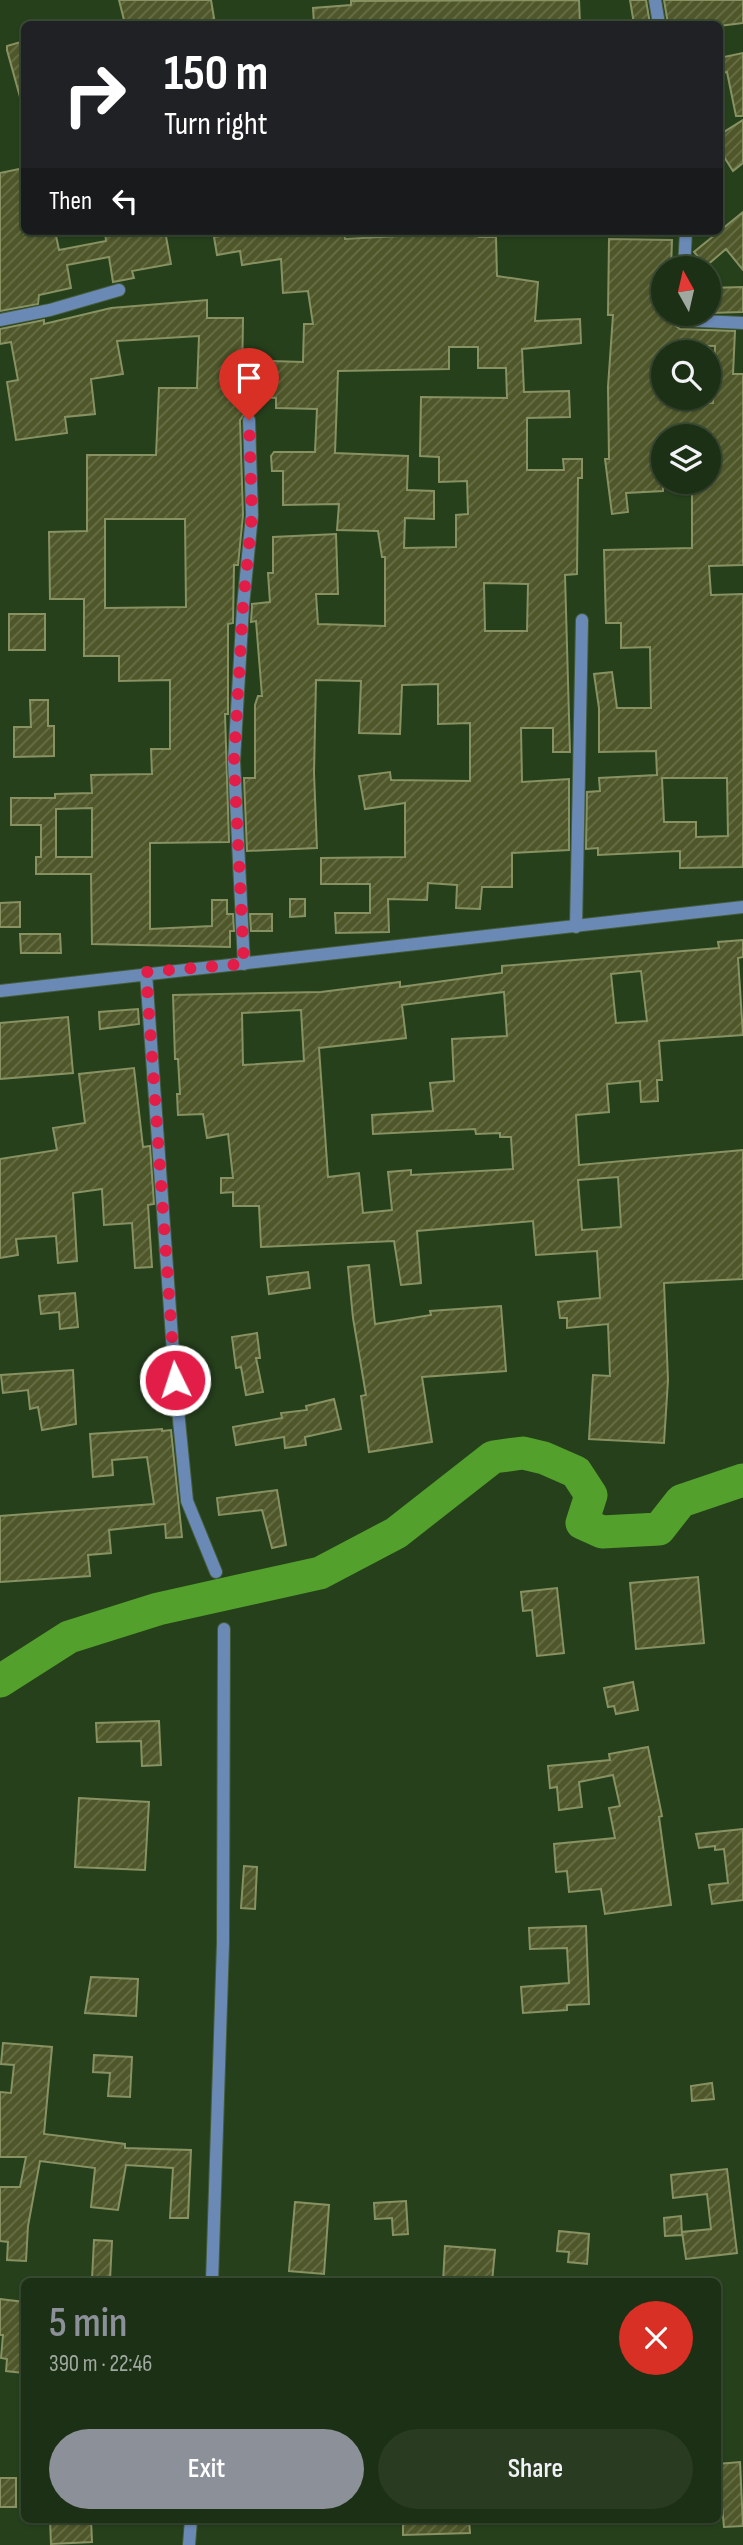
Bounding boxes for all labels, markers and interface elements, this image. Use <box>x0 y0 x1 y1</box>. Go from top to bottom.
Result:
text: 150 m <box>164 45 268 104</box>
icon: right <box>49 49 140 140</box>
text: Turn right <box>164 105 268 144</box>
icon: left <box>106 182 144 220</box>
text: Then <box>49 186 92 217</box>
north arrow <box>651 256 721 326</box>
map controls <box>651 256 721 494</box>
button: search <box>651 340 721 410</box>
pin <box>219 348 279 420</box>
icon: arrive <box>230 359 268 397</box>
button: layers <box>651 424 721 494</box>
position arrow <box>138 1343 212 1417</box>
text: 5 min <box>49 2298 127 2349</box>
button: close <box>619 2301 693 2375</box>
text: 390 m · 22:46 <box>49 2350 152 2378</box>
button: Exit <box>49 2429 364 2509</box>
button: Share <box>378 2429 693 2509</box>

